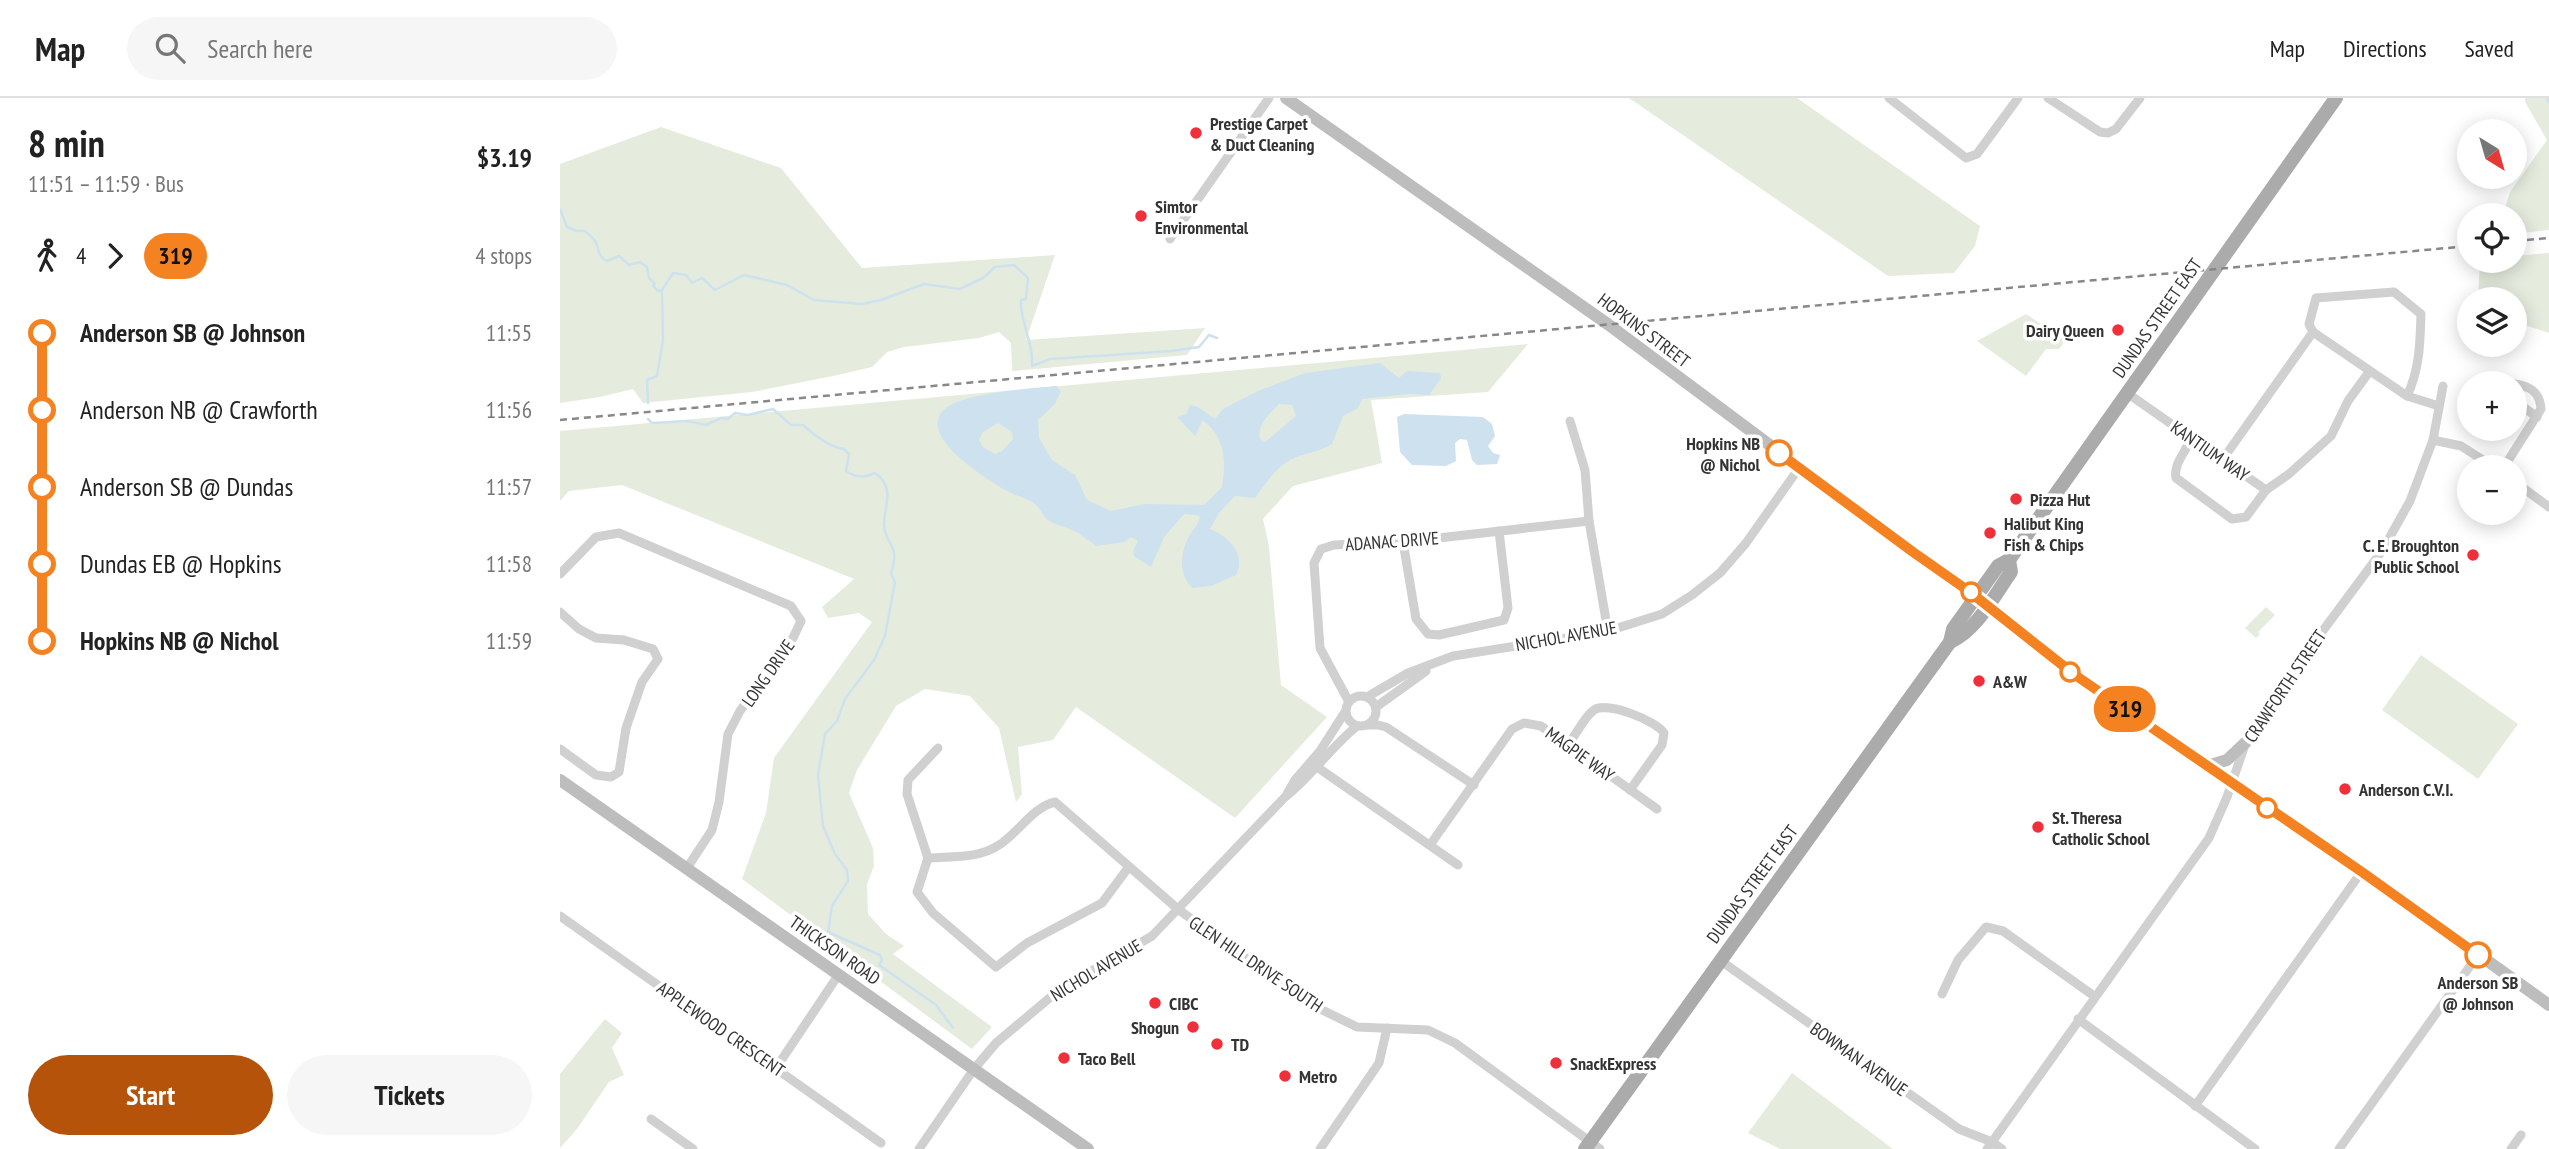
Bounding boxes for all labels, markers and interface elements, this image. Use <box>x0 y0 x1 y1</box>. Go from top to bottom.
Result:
search box <box>127 17 617 80</box>
text: Map <box>35 27 85 70</box>
icon: search <box>151 29 189 67</box>
text: Search here <box>207 32 313 65</box>
text: Map <box>2270 33 2305 64</box>
text: Directions <box>2343 33 2427 64</box>
text: Saved <box>2465 33 2514 64</box>
place label: Prestige Carpet & Duct Cleaning <box>1210 112 1314 156</box>
text: 8 min <box>28 118 105 167</box>
north arrow <box>2457 119 2527 189</box>
map controls <box>2457 119 2527 525</box>
marker: Prestige Carpet & Duct Cleaning <box>1188 125 1204 141</box>
text: $3.19 <box>477 141 532 174</box>
text: 11:51 – 11:59 · Bus <box>28 169 184 198</box>
place label: Simtor Environmental <box>1155 195 1249 239</box>
button: locate <box>2457 203 2527 273</box>
marker: Simtor Environmental <box>1133 208 1149 224</box>
icon: walk <box>28 237 66 275</box>
icon: forward <box>96 237 134 275</box>
text: 319 <box>158 240 193 271</box>
text: 4 <box>76 241 86 270</box>
text: 4 stops <box>475 241 532 270</box>
street label: DUNDAS STREET EAST <box>2107 254 2207 382</box>
button: layers <box>2457 287 2527 357</box>
street label: HOPKINS STREET <box>1593 288 1695 372</box>
text: Anderson SB @ Johnson <box>80 316 305 349</box>
text: 11:55 <box>486 318 532 347</box>
place label: Dairy Queen <box>2026 319 2104 342</box>
marker: Dairy Queen <box>2110 322 2126 338</box>
button: + <box>2457 371 2527 441</box>
text: Anderson NB @ Crawforth <box>80 393 318 426</box>
text: 11:56 <box>486 395 532 424</box>
street label: KANTIUM WAY <box>2166 416 2254 487</box>
place label: Hopkins NB @ Nichol <box>1686 432 1761 476</box>
marker: Hopkins NB @ Nichol <box>1766 440 1792 466</box>
button: − <box>2457 455 2527 525</box>
text: Anderson SB @ Dundas <box>80 470 293 503</box>
text: 11:57 <box>486 472 532 501</box>
place label: Pizza Hut <box>2030 488 2091 511</box>
marker: Pizza Hut <box>2008 491 2024 507</box>
place label: Halibut King Fish & Chips <box>2004 512 2084 556</box>
marker: Halibut King Fish & Chips <box>1982 525 1998 541</box>
street label: ADANAC DRIVE <box>1344 526 1440 556</box>
place label: C. E. Broughton Public School <box>2363 534 2460 578</box>
text: Dundas EB @ Hopkins <box>80 547 281 580</box>
marker: C. E. Broughton Public School <box>2465 547 2481 563</box>
text: 11:58 <box>486 549 532 578</box>
unlabelled marker <box>1961 582 1981 602</box>
street label: NICHOL AVENUE <box>1514 616 1618 656</box>
text: Hopkins NB @ Nichol <box>80 624 279 657</box>
street label: CRAWFORTH STREET <box>2239 625 2331 747</box>
text: 11:59 <box>486 626 532 655</box>
street label: LONG DRIVE <box>736 635 800 711</box>
unlabelled marker <box>2060 662 2080 682</box>
place label: A&W <box>1992 670 2027 693</box>
marker: A&W <box>1971 673 1987 689</box>
line badge: 319 <box>2085 686 2165 732</box>
text: 319 <box>2108 693 2142 724</box>
street label: MAGPIE WAY <box>1541 721 1620 787</box>
place label: Anderson C.V.I. <box>2358 778 2453 801</box>
marker: Anderson C.V.I. <box>2337 781 2353 797</box>
unlabelled marker <box>2257 798 2277 818</box>
place label: St. Theresa Catholic School <box>2052 806 2150 850</box>
marker: St. Theresa Catholic School <box>2030 819 2046 835</box>
street label: DUNDAS STREET EAST <box>1701 820 1803 948</box>
street label: THICKSON ROAD <box>785 910 885 990</box>
street label: GLEN HILL DRIVE SOUTH <box>1185 911 1327 1017</box>
street label: NICHOL AVENUE <box>1046 934 1146 1006</box>
marker: Anderson SB @ Johnson <box>2465 942 2491 968</box>
place label: Anderson SB @ Johnson <box>2437 971 2519 1015</box>
street label: APPLEWOOD CRESCENT <box>653 976 789 1082</box>
place label: CIBC <box>1169 992 1199 1015</box>
marker: CIBC <box>1147 995 1163 1011</box>
place label: Shogun <box>1131 1016 1179 1039</box>
street label: BOWMAN AVENUE <box>1806 1017 1912 1101</box>
marker: Shogun <box>1185 1019 1201 1035</box>
place label: TD <box>1231 1033 1250 1056</box>
marker: TD <box>1209 1036 1225 1052</box>
place label: Taco Bell <box>1078 1047 1136 1070</box>
marker: Taco Bell <box>1056 1050 1072 1066</box>
place label: SnackExpress <box>1570 1052 1656 1075</box>
button: Start <box>28 1055 273 1135</box>
button: Tickets <box>287 1055 532 1135</box>
marker: SnackExpress <box>1548 1055 1564 1071</box>
place label: Metro <box>1299 1065 1337 1088</box>
marker: Metro <box>1277 1068 1293 1084</box>

